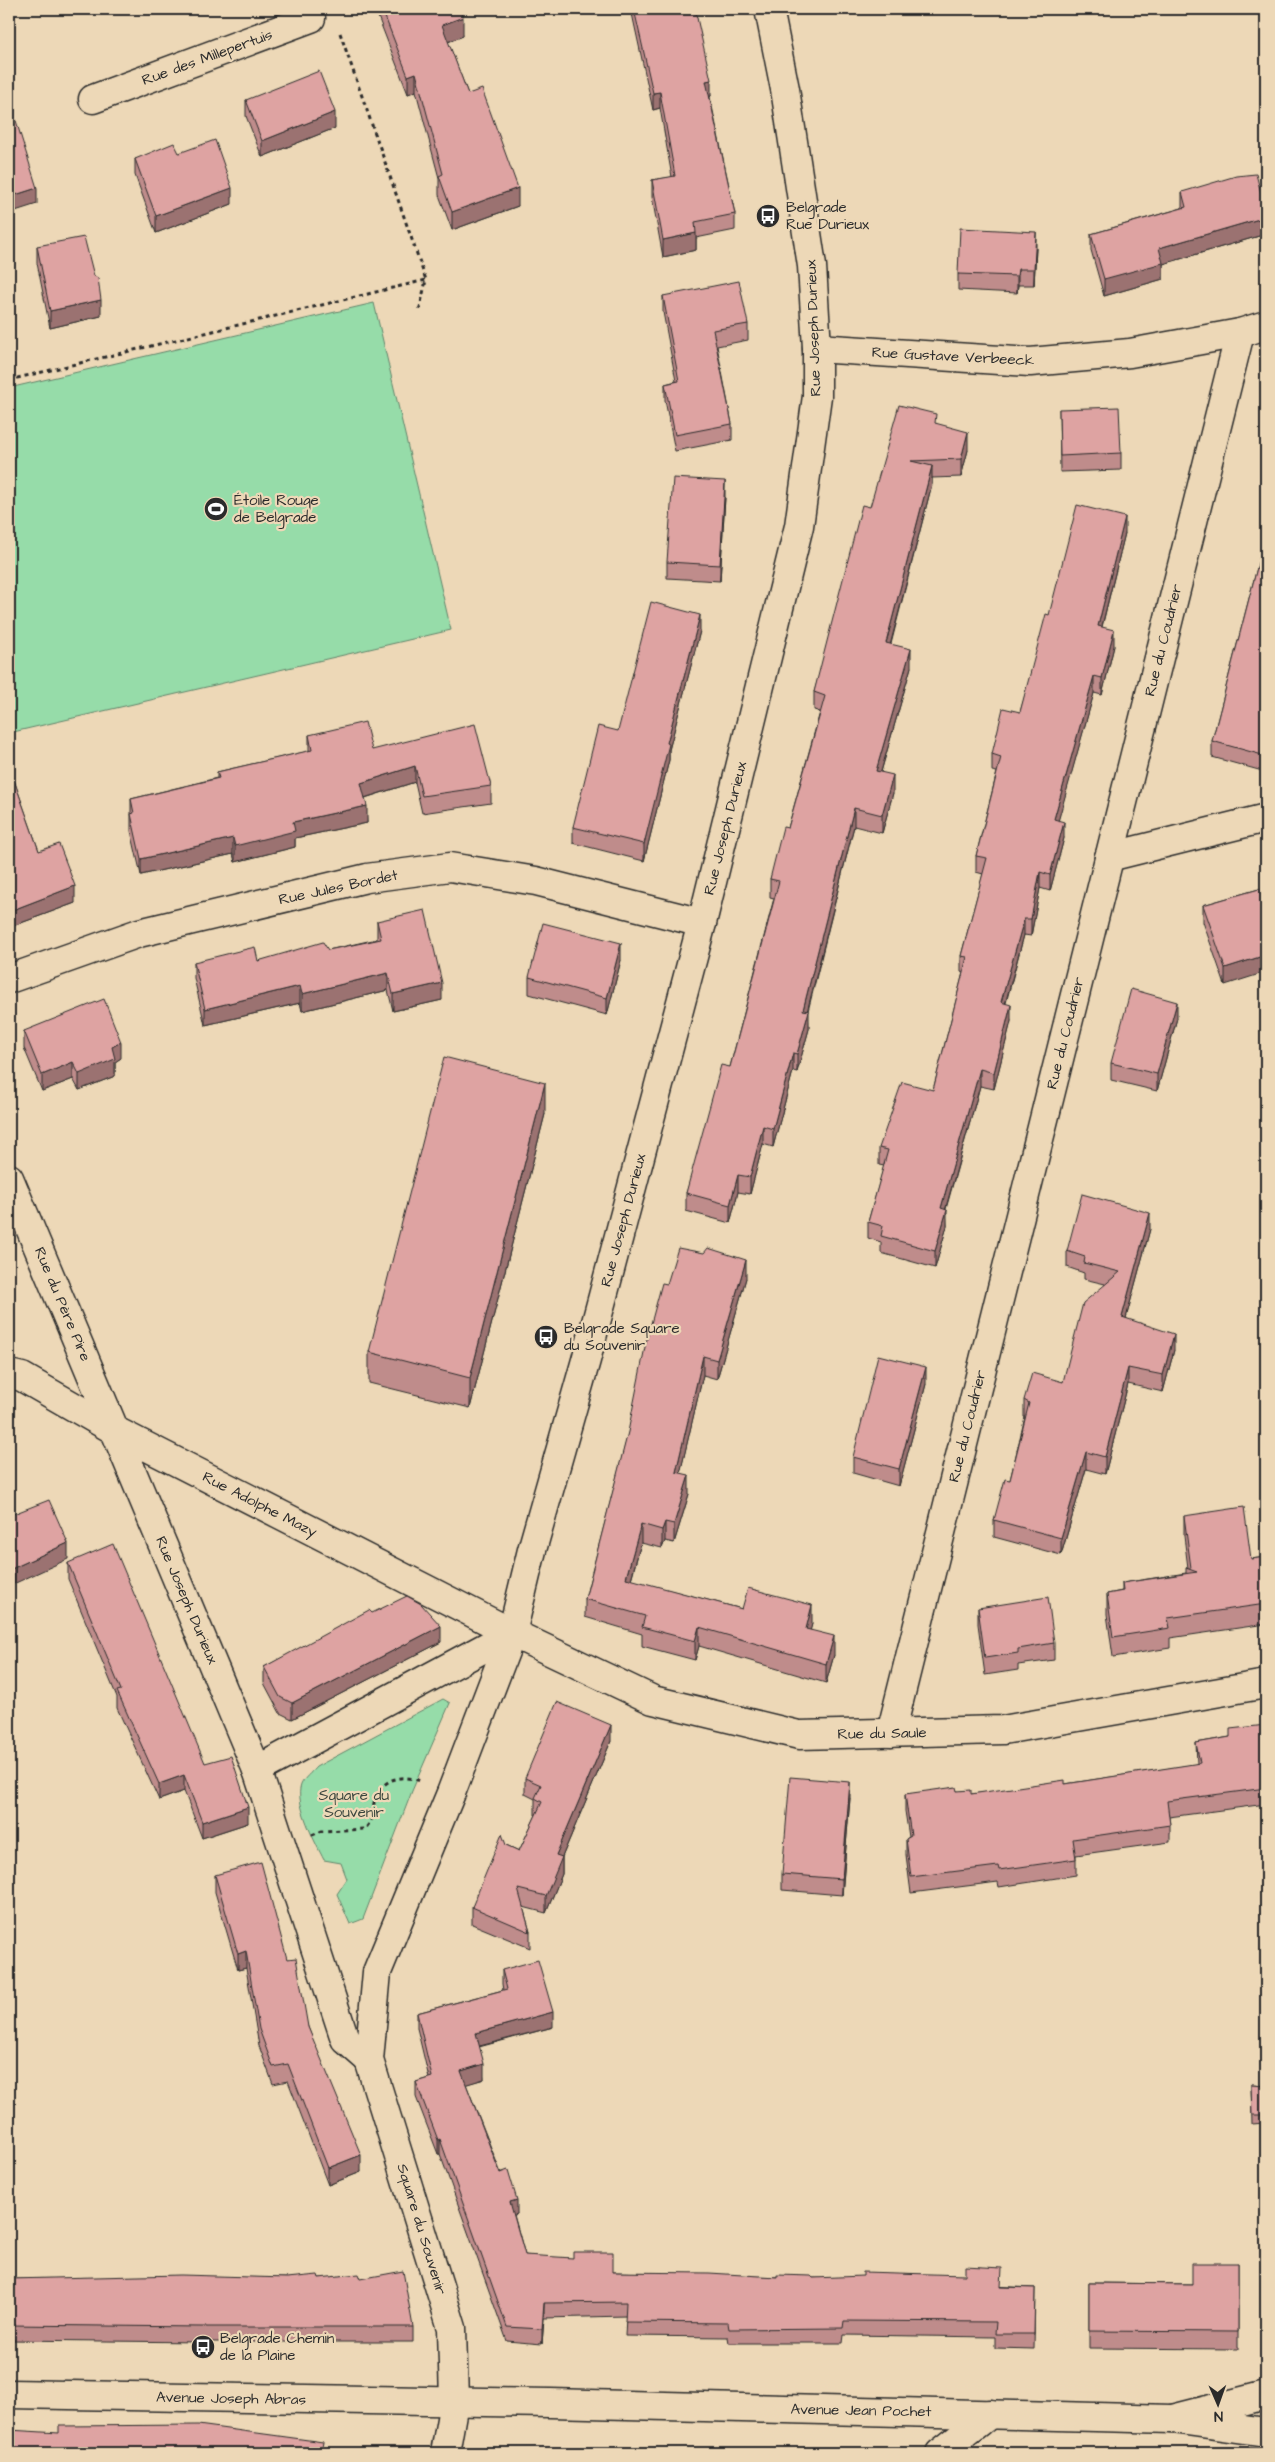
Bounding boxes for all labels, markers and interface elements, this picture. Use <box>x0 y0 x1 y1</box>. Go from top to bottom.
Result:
street label: Rue des Millepertuis <box>139 24 276 91</box>
place label: Belgrade Rue Durieux <box>786 197 870 235</box>
bus stop icon: Belgrade Rue Durieux <box>755 203 781 229</box>
street label: Rue Joseph Durieux <box>801 258 826 397</box>
street label: Rue Gustave Verbeeck <box>871 342 1035 371</box>
place label: Étoile Rouge de Belgrade <box>234 490 319 529</box>
sports icon: Étoile Rouge de Belgrade <box>203 496 229 522</box>
street label: Rue du Coudrier <box>1139 582 1188 698</box>
street label: Rue Joseph Durieux <box>699 758 752 897</box>
street label: Rue Jules Bordet <box>277 865 400 910</box>
street label: Rue du Coudrier <box>1041 975 1090 1091</box>
street label: Rue Joseph Durieux <box>596 1150 652 1289</box>
street label: Rue du Père Pire <box>29 1244 96 1364</box>
place label: Belgrade Square du Souvenir <box>564 1318 680 1356</box>
bus stop icon: Belgrade Square du Souvenir <box>533 1324 559 1350</box>
street label: Rue du Coudrier <box>943 1368 992 1484</box>
street label: Rue Adolphe Mazy <box>198 1466 321 1543</box>
street label: Rue Joseph Durieux <box>150 1533 223 1668</box>
street label: Rue du Saule <box>837 1722 927 1745</box>
park label: Square du Souvenir <box>319 1785 390 1823</box>
street label: Square du Souvenir <box>392 2161 451 2297</box>
place label: Belgrade Chemin de la Plaine <box>220 2328 335 2366</box>
bus stop icon: Belgrade Chemin de la Plaine <box>190 2334 216 2360</box>
north arrow <box>1192 2380 1242 2430</box>
street label: Avenue Joseph Abras <box>156 2387 307 2410</box>
street label: Avenue Jean Pochet <box>790 2399 932 2422</box>
text: N <box>1213 2406 1223 2426</box>

